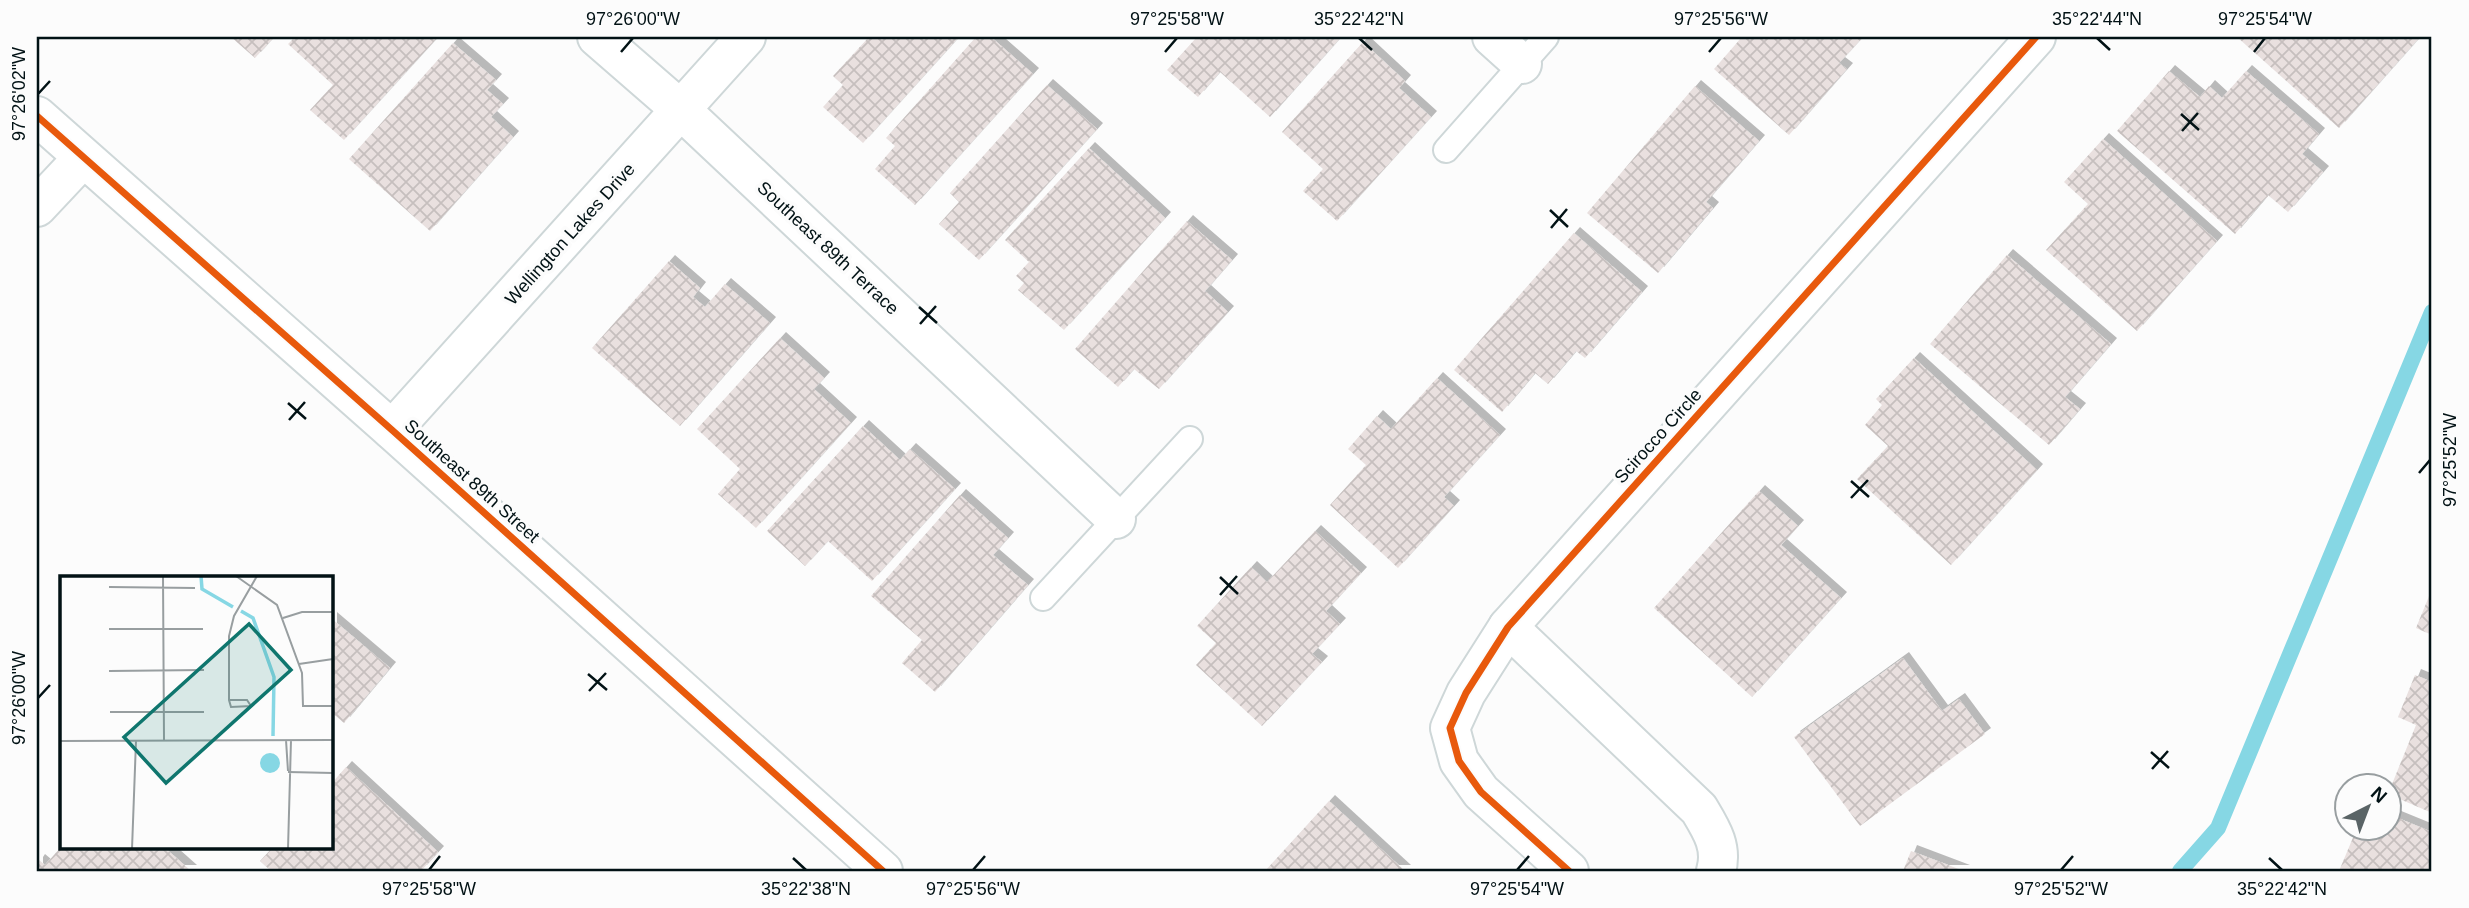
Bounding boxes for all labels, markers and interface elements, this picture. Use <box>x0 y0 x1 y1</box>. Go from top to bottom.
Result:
text: 97°26'00"W <box>586 9 680 29</box>
text: 97°25'58"W <box>1130 9 1224 29</box>
text: 35°22'42"N <box>1314 9 1404 29</box>
text: 97°25'56"W <box>1674 9 1768 29</box>
text: 35°22'44"N <box>2052 9 2142 29</box>
text: 97°25'54"W <box>2218 9 2312 29</box>
text: 97°26'02"W <box>9 47 29 141</box>
street label: Wellington Lakes Drive <box>501 159 639 309</box>
street label: Southeast 89th Terrace <box>753 177 903 319</box>
street label: Scirocco Circle <box>1610 385 1706 487</box>
text: 97°25'52"W <box>2440 413 2460 507</box>
street label: Southeast 89th Street <box>401 415 543 547</box>
inset map <box>60 576 332 848</box>
text: 97°26'00"W <box>9 651 29 745</box>
north arrow <box>2332 772 2402 842</box>
text: N <box>2367 782 2391 807</box>
text: 97°25'58"W <box>382 879 476 899</box>
text: 35°22'38"N <box>761 879 851 899</box>
text: 97°25'56"W <box>926 879 1020 899</box>
text: 97°25'54"W <box>1470 879 1564 899</box>
text: 97°25'52"W <box>2014 879 2108 899</box>
text: 35°22'42"N <box>2237 879 2327 899</box>

